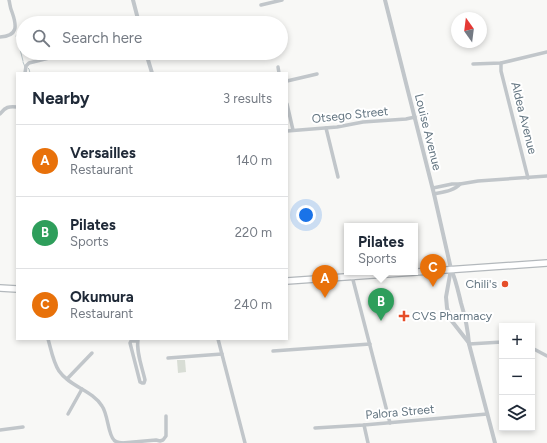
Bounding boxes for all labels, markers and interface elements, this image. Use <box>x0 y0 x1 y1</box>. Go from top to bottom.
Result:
north arrow <box>451 12 487 48</box>
search box <box>16 16 288 60</box>
icon: search <box>30 27 52 49</box>
text: Search here <box>62 29 142 47</box>
street label: Aldea Avenue <box>508 80 540 156</box>
text: Nearby <box>32 88 90 108</box>
text: 3 results <box>223 91 272 106</box>
street label: Louise Avenue <box>412 92 444 172</box>
street label: Otsego Street <box>311 104 389 126</box>
text: Versailles <box>70 144 136 162</box>
text: A <box>40 153 50 168</box>
text: 140 m <box>236 153 272 168</box>
text: Restaurant <box>70 162 133 177</box>
your location <box>296 205 316 225</box>
text: Pilates <box>70 216 116 234</box>
popup <box>344 223 418 275</box>
text: B <box>41 225 49 240</box>
text: 220 m <box>235 225 272 240</box>
text: Pilates <box>358 233 404 251</box>
text: Sports <box>70 234 109 249</box>
text: Sports <box>358 251 397 266</box>
pin: C <box>420 254 446 287</box>
pin: A <box>312 265 338 298</box>
place label: Chili's <box>465 277 497 291</box>
marker: Chili's <box>500 279 510 289</box>
text: Okumura <box>70 288 134 306</box>
pin: B <box>368 288 394 321</box>
text: C <box>40 297 50 312</box>
text: 240 m <box>234 297 272 312</box>
text: Restaurant <box>70 306 133 321</box>
place label: CVS Pharmacy <box>412 309 493 323</box>
marker: CVS Pharmacy <box>399 311 409 321</box>
map controls <box>499 323 535 431</box>
button: + <box>499 323 535 359</box>
button: − <box>499 359 535 395</box>
button: layers <box>499 395 535 431</box>
street label: Palora Street <box>365 402 436 422</box>

